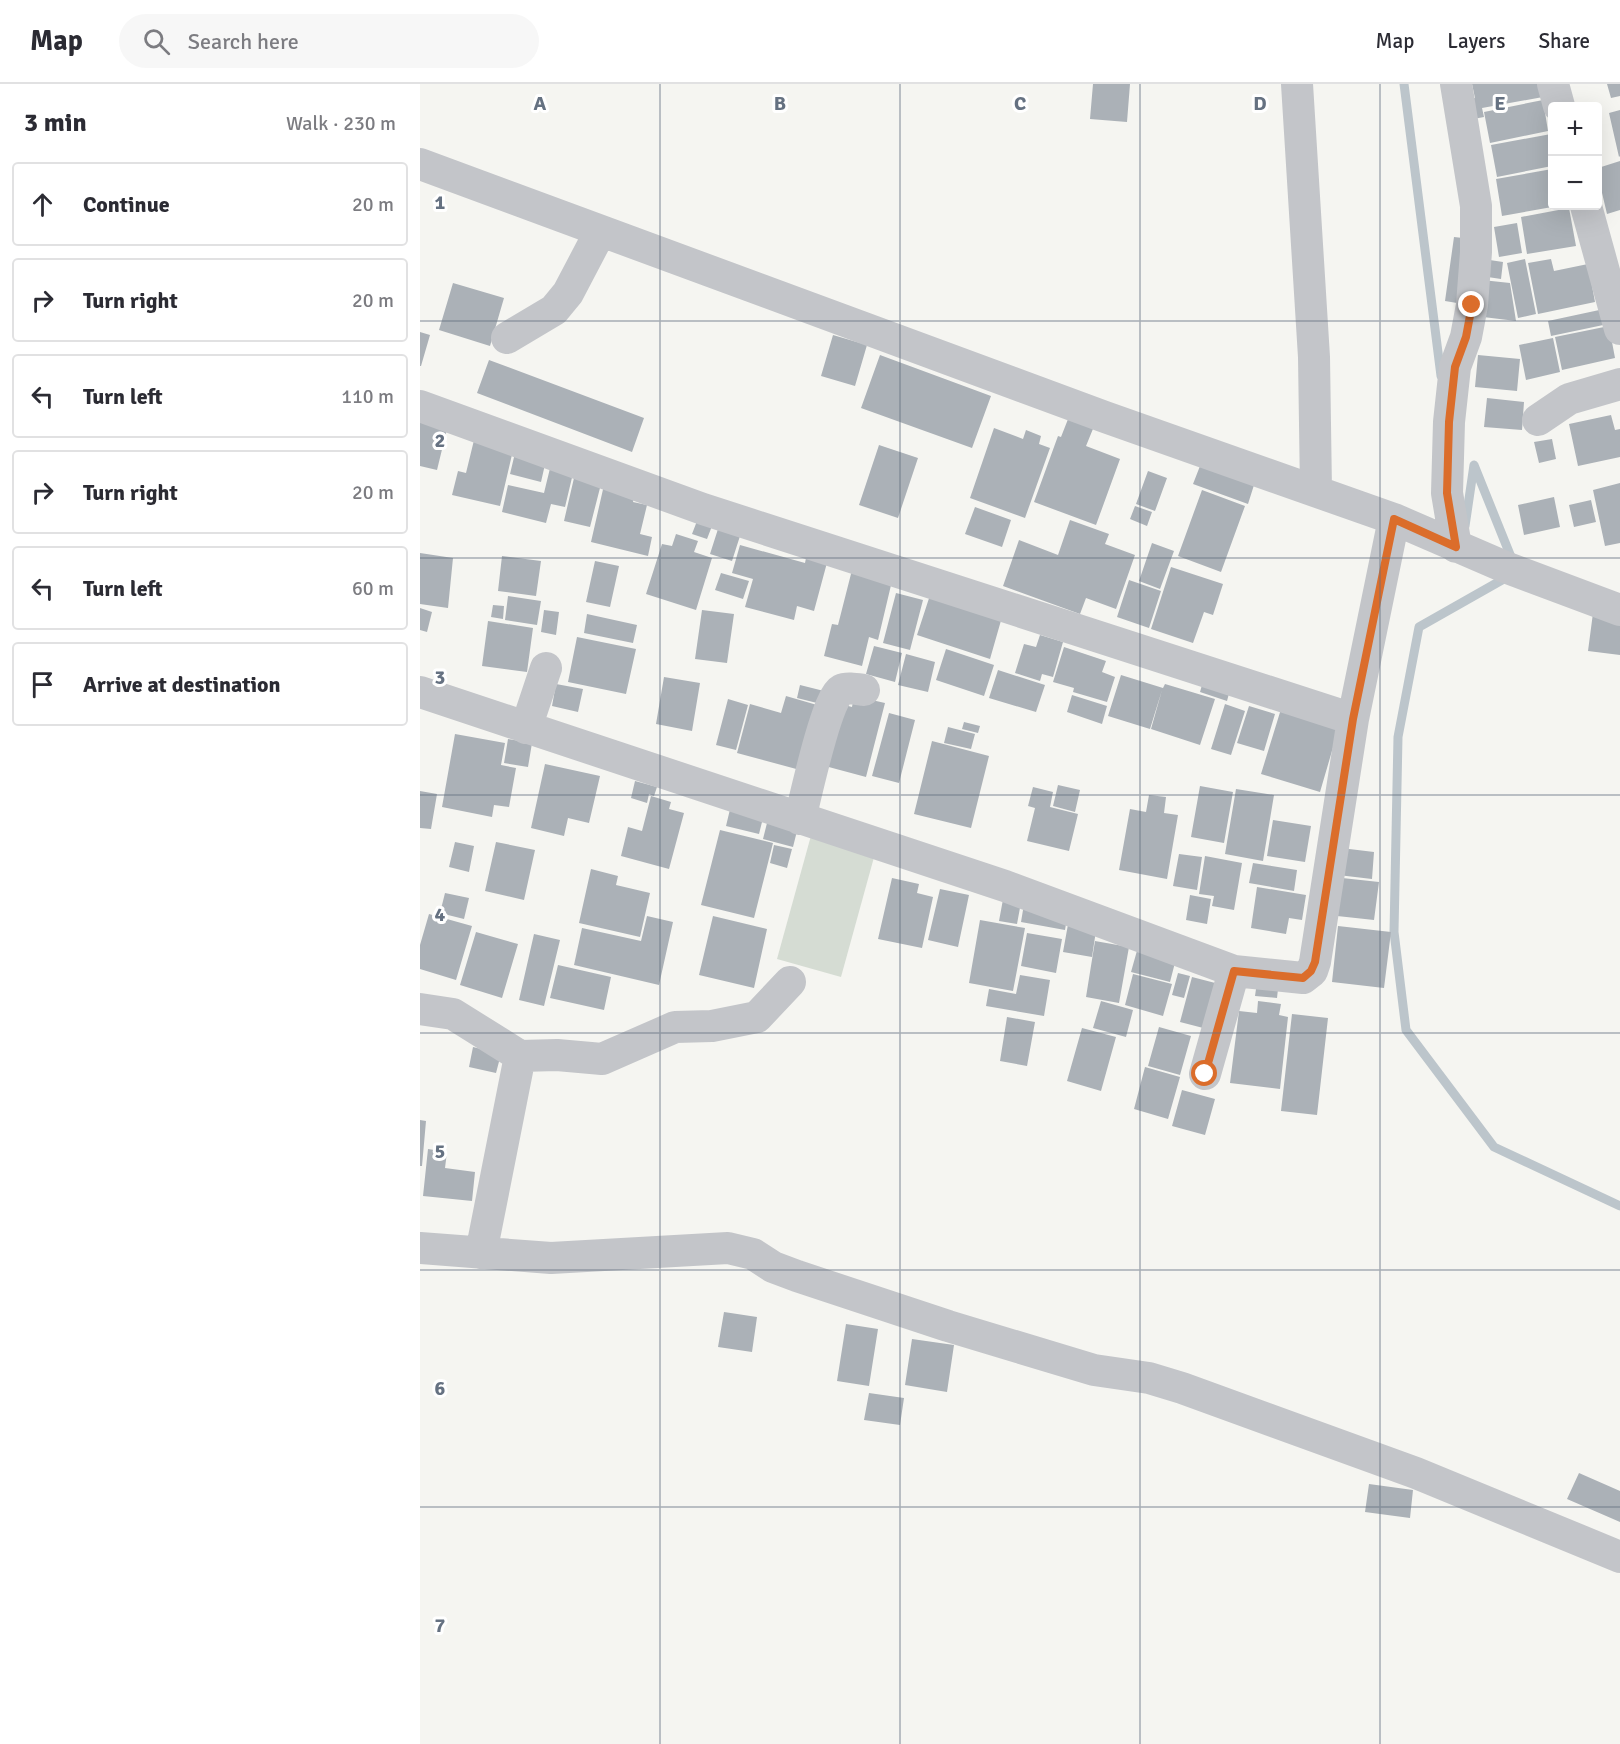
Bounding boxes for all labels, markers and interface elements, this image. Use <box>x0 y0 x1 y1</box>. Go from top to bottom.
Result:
search box <box>119 14 539 68</box>
text: Map <box>30 24 83 58</box>
icon: search <box>140 25 173 58</box>
text: Search here <box>188 28 299 55</box>
text: Map <box>1376 28 1414 54</box>
text: Layers <box>1447 28 1505 54</box>
text: Share <box>1538 28 1590 54</box>
text: A <box>534 91 547 116</box>
text: B <box>774 91 786 116</box>
text: C <box>1014 91 1026 116</box>
text: D <box>1253 91 1267 116</box>
text: E <box>1494 91 1506 116</box>
map controls <box>1548 102 1602 210</box>
button: + <box>1548 102 1602 156</box>
text: 3 min <box>24 107 87 139</box>
text: Walk · 230 m <box>286 111 396 136</box>
button: − <box>1548 156 1602 210</box>
icon: ahead <box>26 188 59 221</box>
text: 1 <box>435 190 446 215</box>
text: Continue <box>83 191 170 218</box>
text: 20 m <box>352 192 394 217</box>
icon: right <box>26 284 59 317</box>
text: Turn right <box>83 287 178 314</box>
text: 20 m <box>352 288 394 313</box>
route end <box>1458 291 1484 317</box>
icon: left <box>26 380 59 413</box>
text: Turn left <box>83 383 163 410</box>
text: 110 m <box>341 384 394 409</box>
text: 2 <box>435 428 445 453</box>
icon: right <box>26 476 59 509</box>
text: Turn right <box>83 479 178 506</box>
text: 20 m <box>352 480 394 505</box>
icon: left <box>26 572 59 605</box>
text: Turn left <box>83 575 163 602</box>
text: 60 m <box>352 576 394 601</box>
text: 3 <box>435 665 445 690</box>
icon: arrive <box>26 668 59 701</box>
text: Arrive at destination <box>83 671 280 698</box>
text: 4 <box>435 902 446 927</box>
route start <box>1191 1060 1217 1086</box>
text: 5 <box>435 1139 445 1164</box>
text: 6 <box>435 1376 446 1401</box>
text: 7 <box>435 1613 446 1638</box>

